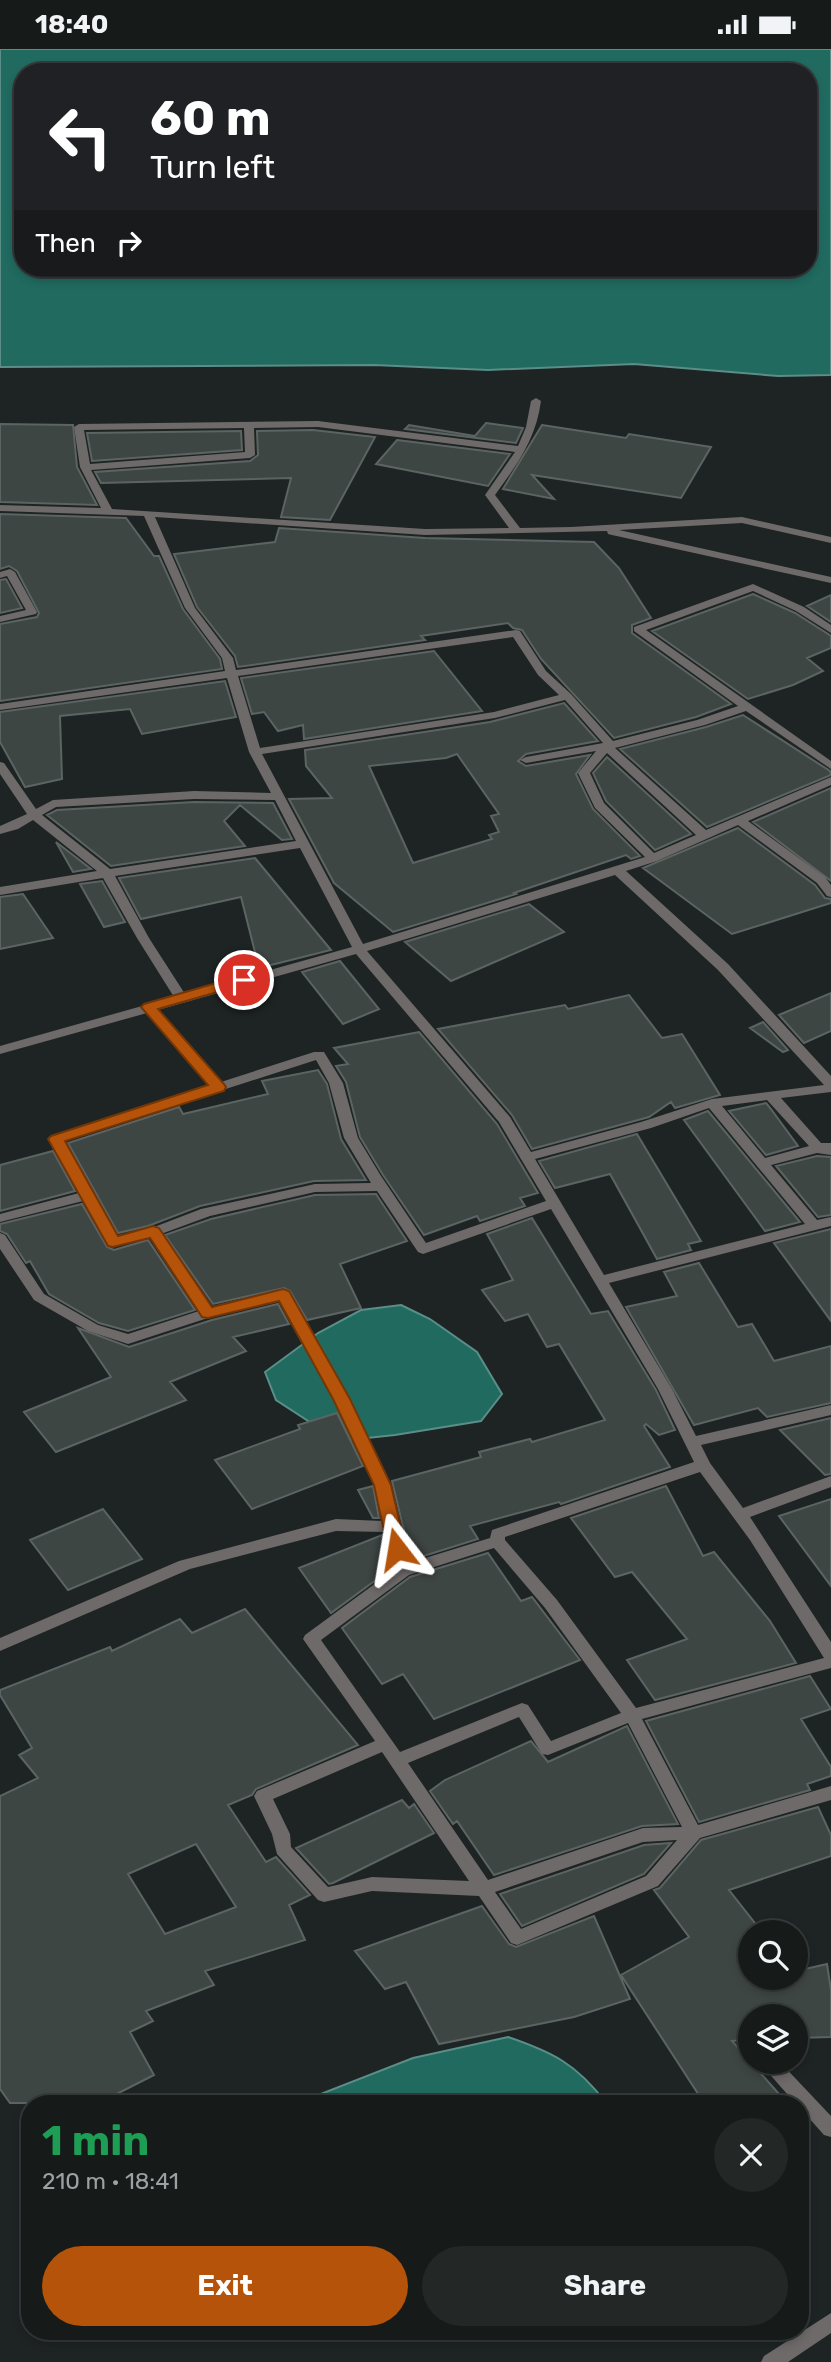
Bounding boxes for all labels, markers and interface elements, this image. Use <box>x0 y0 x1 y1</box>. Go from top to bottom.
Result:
text: 18:40 <box>35 9 109 40</box>
text: 60 m <box>150 89 271 147</box>
icon: left <box>35 91 126 182</box>
text: Turn left <box>150 148 275 186</box>
icon: right <box>110 224 148 262</box>
text: Then <box>35 228 96 259</box>
pin <box>214 950 274 1010</box>
icon: arrive <box>225 961 263 999</box>
position arrow <box>360 1512 434 1586</box>
map controls <box>738 1920 808 2074</box>
button: search <box>738 1920 808 1990</box>
button: layers <box>738 2004 808 2074</box>
text: 1 min <box>42 2116 149 2166</box>
button: close <box>714 2118 788 2192</box>
text: 210 m · 18:41 <box>42 2167 179 2195</box>
button: Exit <box>42 2246 408 2326</box>
button: Share <box>422 2246 788 2326</box>

